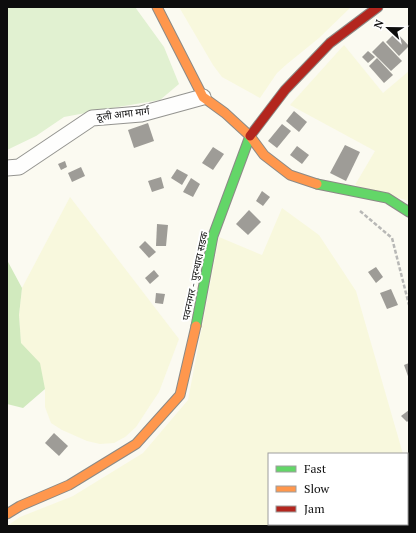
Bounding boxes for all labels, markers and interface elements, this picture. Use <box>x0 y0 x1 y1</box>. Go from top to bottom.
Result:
north arrow <box>368 8 408 48</box>
text: N <box>371 17 387 31</box>
street label: ठूली आमा मार्ग <box>96 104 151 124</box>
street label: पवननगर - पुरन्धारा सडक <box>179 230 211 322</box>
legend <box>268 453 408 525</box>
text: Fast <box>304 461 327 476</box>
text: Slow <box>304 481 330 496</box>
text: Jam <box>304 501 325 516</box>

